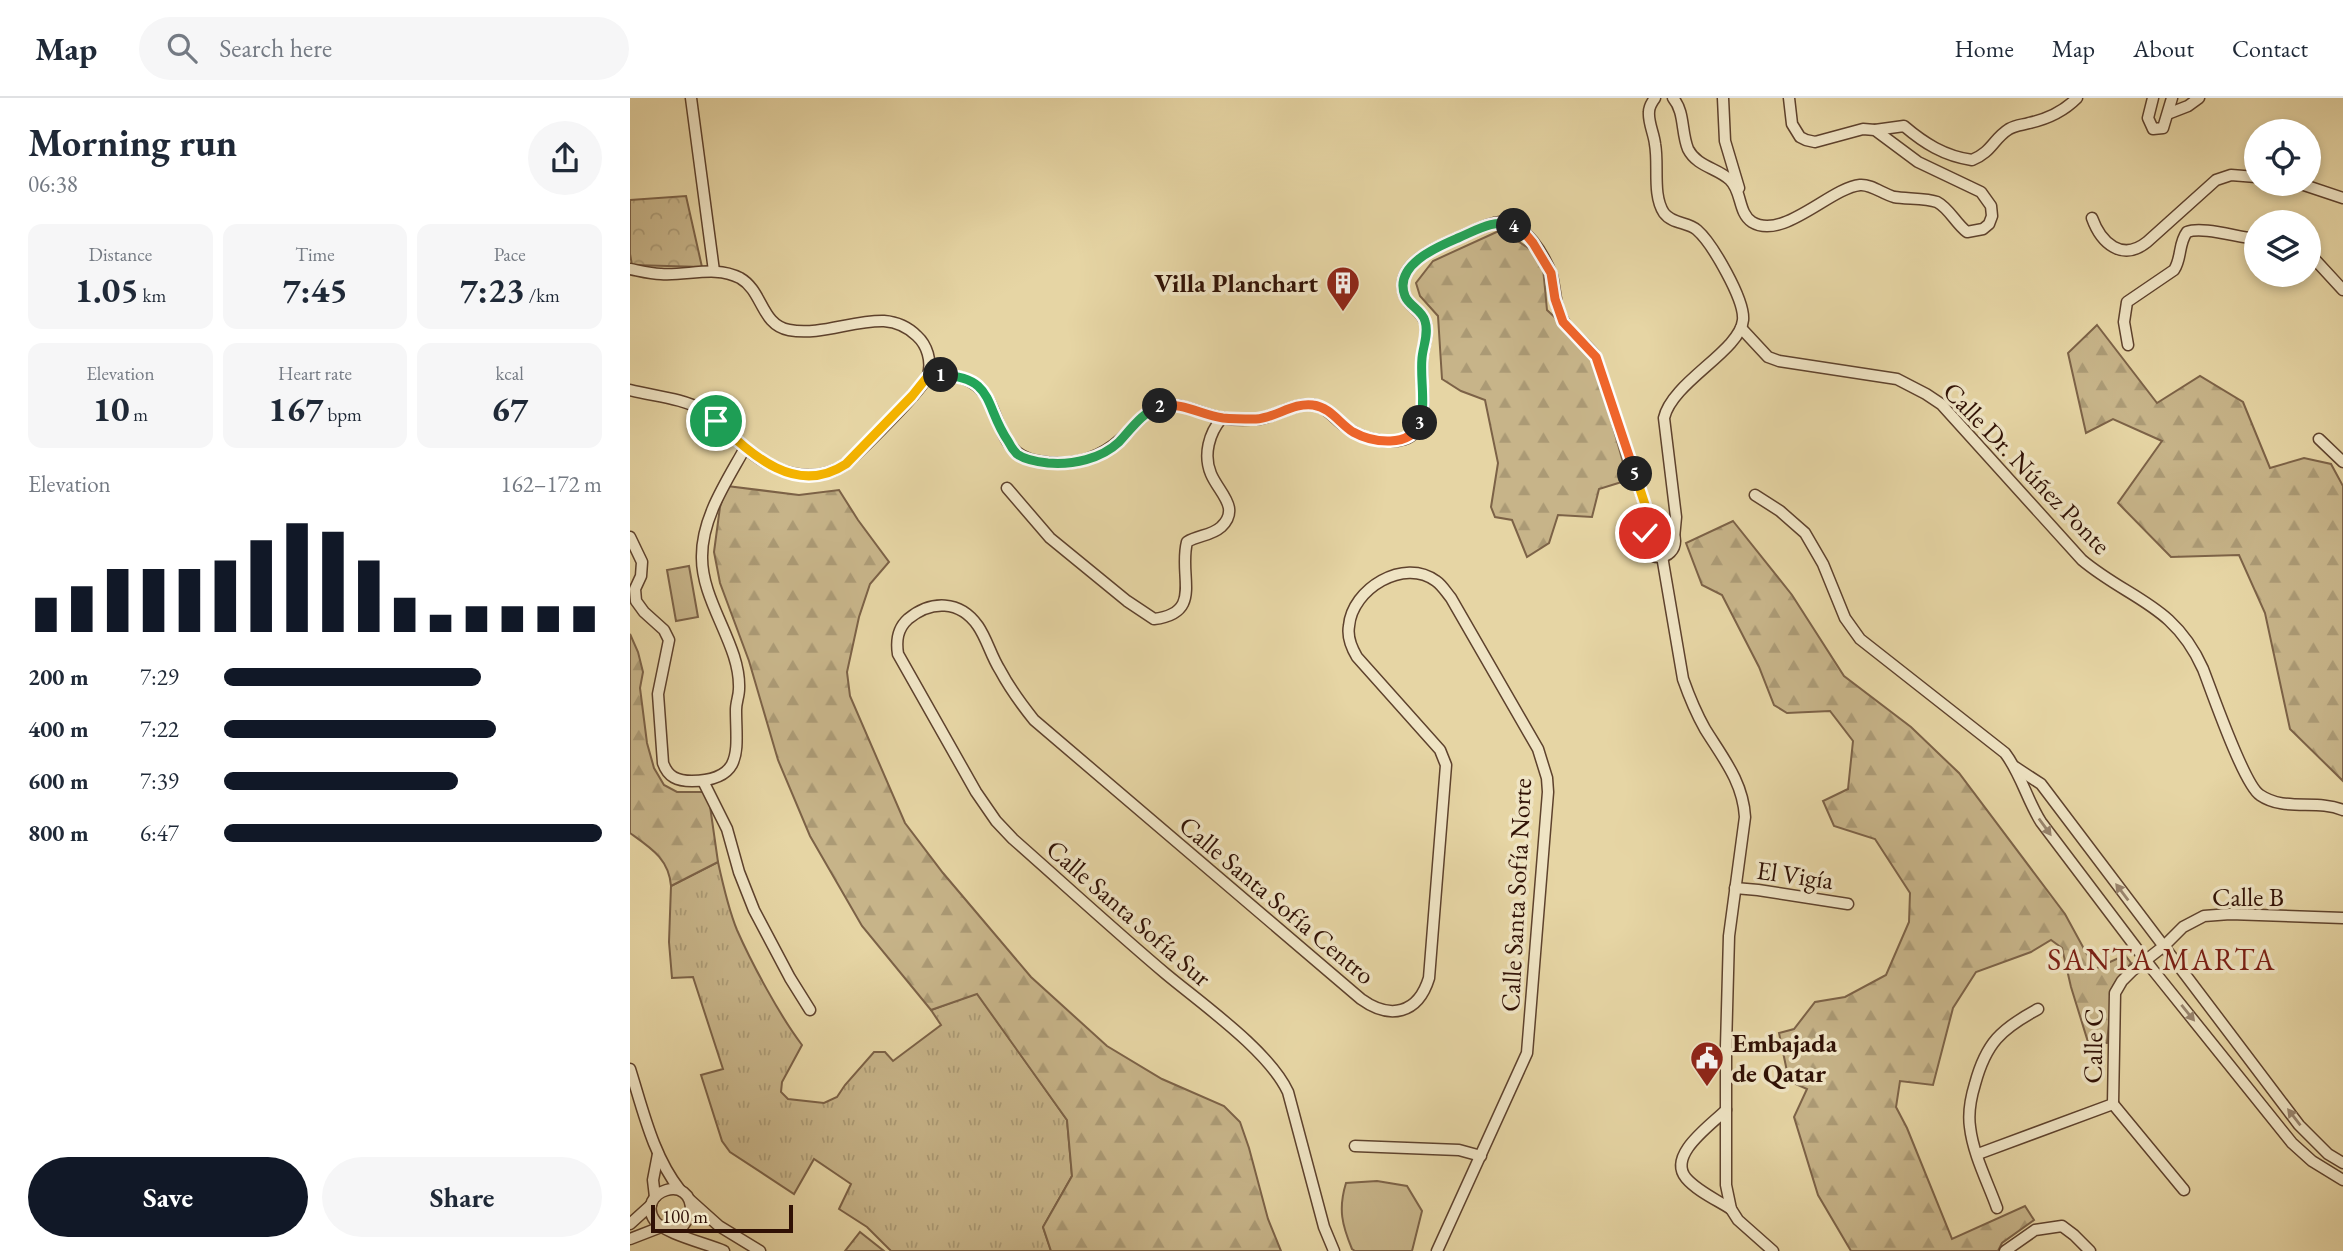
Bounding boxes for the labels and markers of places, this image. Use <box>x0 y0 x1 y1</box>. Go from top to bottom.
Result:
pin: 4 <box>1496 208 1532 244</box>
building icon: Villa Planchart <box>1324 264 1362 313</box>
place label: Villa Planchart <box>1154 266 1318 300</box>
pin: 1 <box>924 358 958 392</box>
pin: 2 <box>1142 388 1178 424</box>
pin <box>686 391 746 451</box>
pin: 3 <box>1402 406 1438 440</box>
pin: 5 <box>1618 456 1653 492</box>
pin <box>1615 503 1675 563</box>
place label: Embajada de Qatar <box>1732 1026 1838 1090</box>
public building icon: Embajada de Qatar <box>1688 1039 1726 1088</box>

